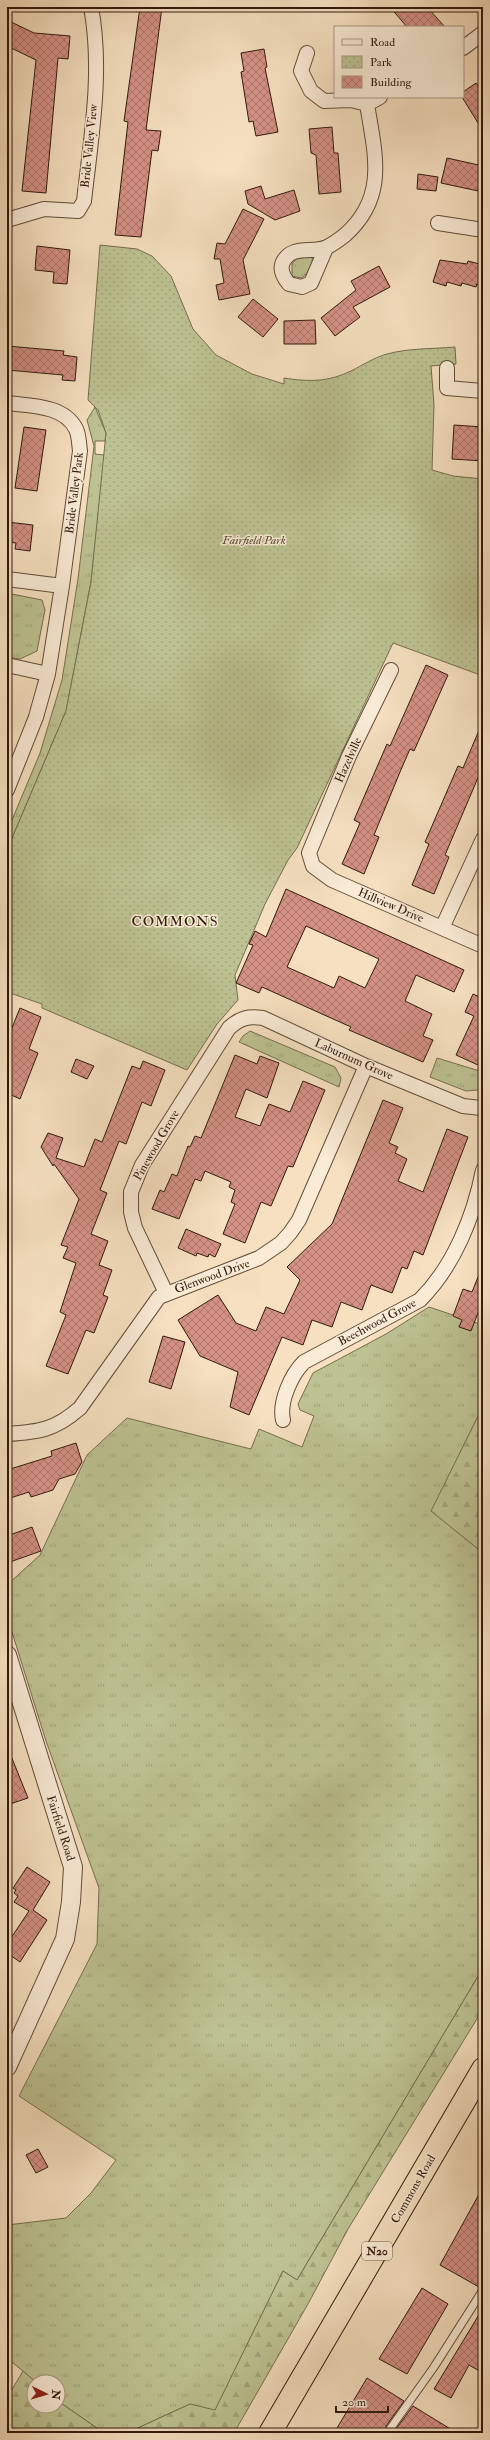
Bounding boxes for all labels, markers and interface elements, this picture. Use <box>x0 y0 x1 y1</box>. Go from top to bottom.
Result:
legend <box>334 26 464 98</box>
text: Road <box>370 35 395 50</box>
text: Park <box>370 55 392 70</box>
text: Building <box>370 75 413 90</box>
street label: Bride Valley View <box>78 103 101 189</box>
street label: Bride Valley Park <box>62 451 87 535</box>
park label: Fairfield Park <box>221 533 286 548</box>
street label: Hazelville <box>332 735 365 785</box>
street label: Hillview Drive <box>356 885 426 926</box>
district label: COMMONS <box>132 913 218 930</box>
street label: Laburnum Grove <box>312 1035 395 1084</box>
street label: Pinewood Grove <box>130 1107 183 1183</box>
street label: Glenwood Drive <box>173 1256 252 1297</box>
street label: Beechwood Grove <box>336 1296 419 1349</box>
street label: Fairfield Road <box>43 1794 78 1863</box>
street label: Commons Road <box>388 2152 439 2226</box>
road number: N20 <box>362 2242 392 2260</box>
north arrow <box>26 2374 66 2414</box>
text: N <box>48 2388 62 2401</box>
scale bar <box>336 2388 388 2414</box>
text: 20 m <box>342 2395 367 2410</box>

